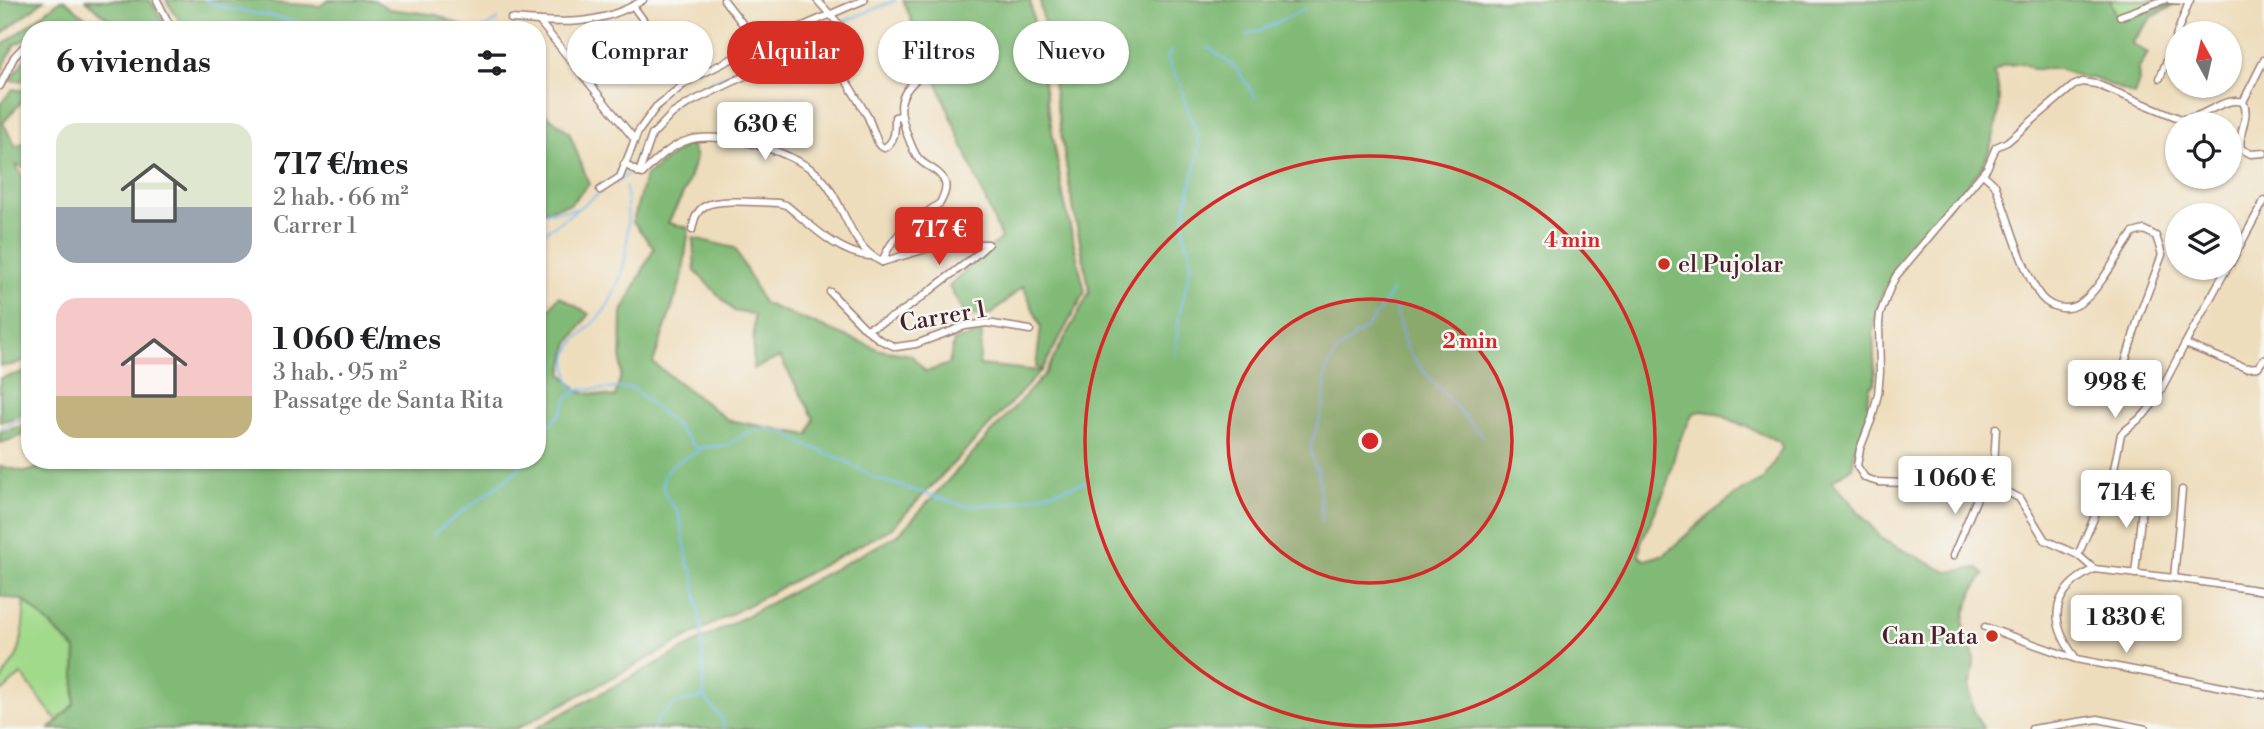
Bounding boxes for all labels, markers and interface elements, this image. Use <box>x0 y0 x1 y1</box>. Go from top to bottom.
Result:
chip: Comprar <box>567 21 713 84</box>
chip: Alquilar <box>727 21 864 84</box>
chip: Filtros <box>878 21 999 84</box>
chip: Nuevo <box>1013 21 1129 84</box>
north arrow <box>2165 21 2242 98</box>
map controls <box>2165 21 2242 280</box>
text: 6 viviendas <box>56 44 211 82</box>
icon: filters <box>473 44 511 82</box>
pin: 630 € <box>716 102 814 162</box>
text: 630 € <box>733 111 797 139</box>
button: locate <box>2165 112 2242 189</box>
text: 717 €/mes <box>273 146 408 184</box>
icon: home <box>112 151 196 235</box>
text: 2 hab. · 66 m² <box>273 184 409 212</box>
button: layers <box>2165 203 2242 280</box>
pin: 717 € <box>890 208 988 267</box>
text: Carrer 1 <box>273 212 357 240</box>
text: 717 € <box>911 216 967 244</box>
text: 4 min <box>1544 228 1600 254</box>
place label: el Pujolar <box>1678 250 1783 280</box>
marker: el Pujolar <box>1656 256 1672 272</box>
street label: Carrer 1 <box>898 295 989 339</box>
text: 1 060 €/mes <box>273 321 441 359</box>
icon: home <box>112 326 196 410</box>
text: 2 min <box>1442 329 1498 355</box>
text: 3 hab. · 95 m² <box>273 359 407 387</box>
pin: 998 € <box>2066 360 2164 420</box>
text: 998 € <box>2084 369 2146 397</box>
text: Passatge de Santa Rita <box>273 387 503 415</box>
centre of rings <box>1358 429 1382 453</box>
pin: 1 060 € <box>1890 456 2020 516</box>
text: 1 060 € <box>1914 465 1996 493</box>
pin: 714 € <box>2077 470 2175 530</box>
text: 714 € <box>2097 479 2155 507</box>
pin: 1 830 € <box>2061 596 2191 655</box>
text: 1 830 € <box>2087 604 2165 632</box>
place label: Can Pata <box>1882 622 1979 652</box>
marker: Can Pata <box>1984 628 2000 644</box>

